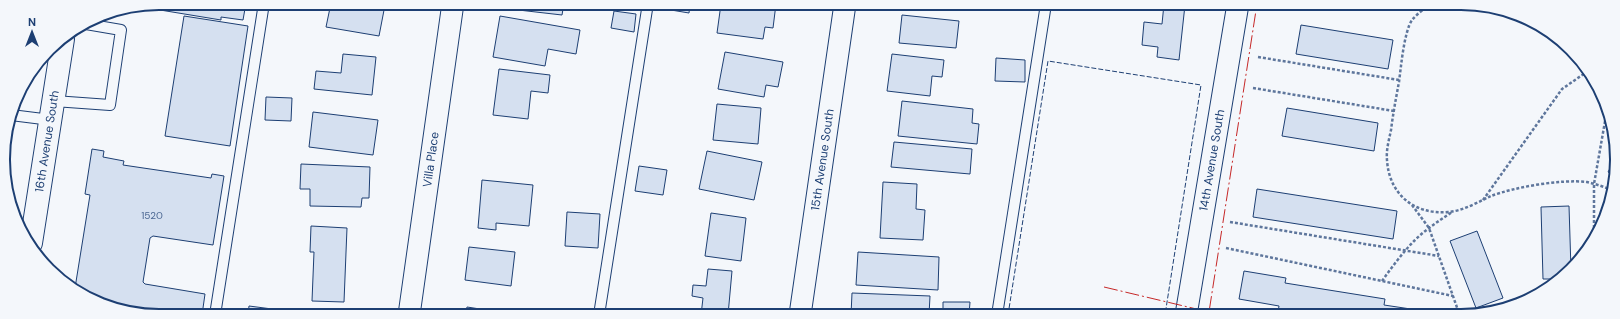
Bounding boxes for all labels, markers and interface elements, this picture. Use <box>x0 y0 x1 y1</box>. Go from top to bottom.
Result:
north arrow <box>12 12 52 52</box>
text: N <box>28 15 36 29</box>
street label: 16th Avenue South <box>31 89 63 193</box>
street label: 15th Avenue South <box>807 108 838 212</box>
street label: 14th Avenue South <box>1196 108 1228 212</box>
street label: Villa Place <box>419 131 443 188</box>
house number: 1520 <box>141 209 163 222</box>

